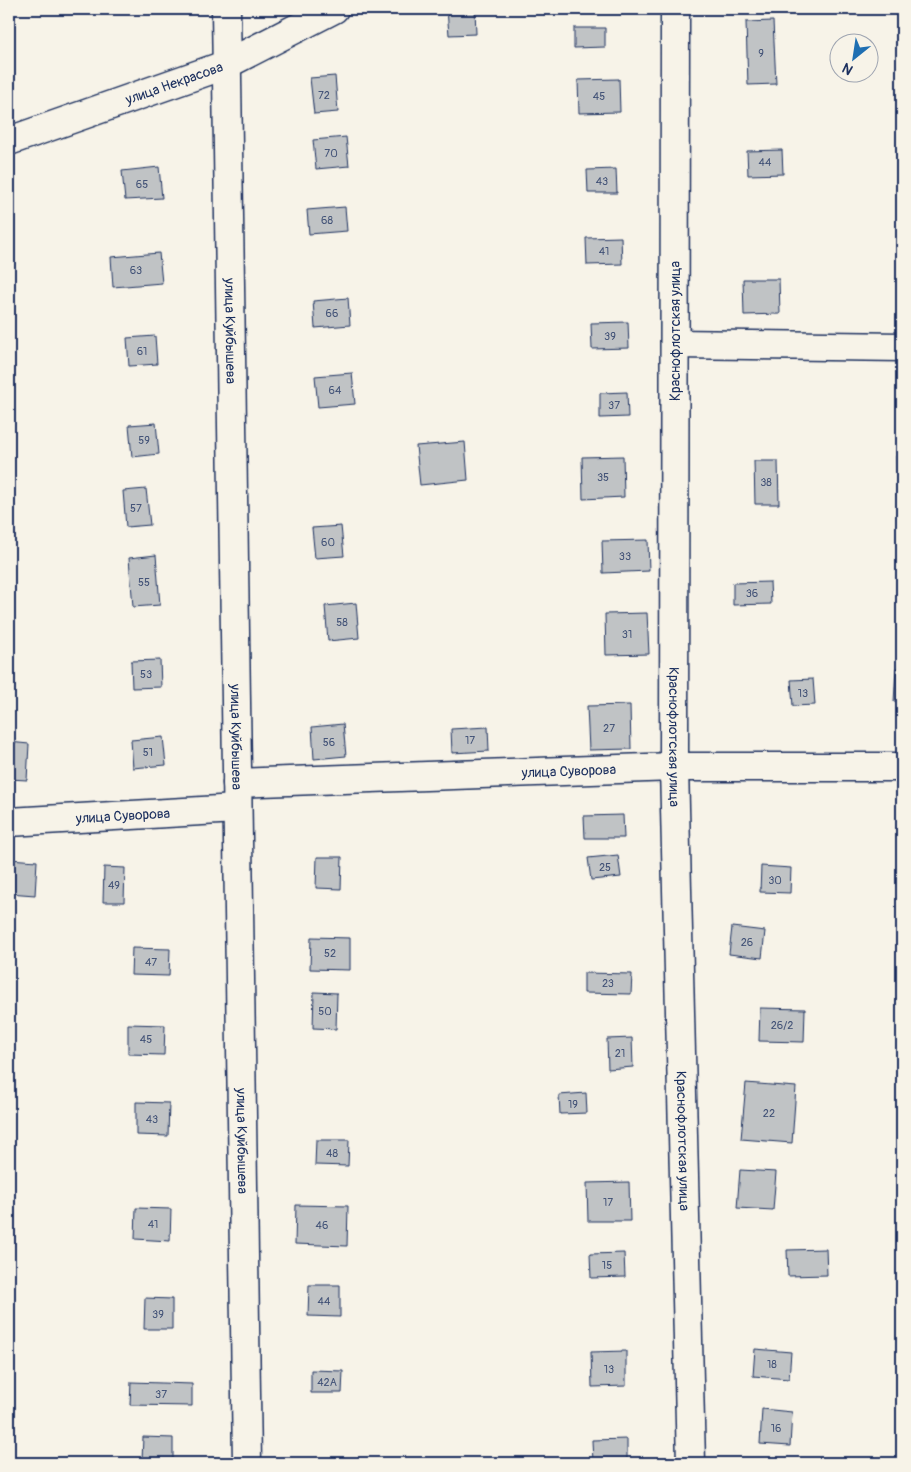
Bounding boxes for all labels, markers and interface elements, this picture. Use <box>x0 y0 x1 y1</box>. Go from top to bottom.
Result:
north arrow <box>828 32 878 82</box>
house number: 9 <box>758 47 764 60</box>
street label: улица Некрасова <box>122 58 225 109</box>
text: N <box>839 59 856 79</box>
house number: 72 <box>318 89 330 102</box>
house number: 45 <box>593 90 605 103</box>
house number: 70 <box>324 147 338 160</box>
house number: 44 <box>759 156 772 169</box>
house number: 43 <box>596 175 608 188</box>
house number: 65 <box>136 178 148 191</box>
house number: 68 <box>321 214 333 227</box>
house number: 41 <box>599 245 609 258</box>
street label: Краснофлотская улица <box>667 261 684 401</box>
house number: 63 <box>130 264 142 277</box>
street label: улица Куйбышева <box>221 277 239 384</box>
house number: 66 <box>326 307 338 320</box>
house number: 39 <box>604 330 616 343</box>
house number: 61 <box>137 345 147 358</box>
house number: 64 <box>329 384 342 397</box>
house number: 37 <box>608 399 620 412</box>
house number: 59 <box>138 434 150 447</box>
house number: 35 <box>597 471 609 484</box>
house number: 38 <box>760 476 772 489</box>
house number: 57 <box>130 502 142 515</box>
house number: 60 <box>321 536 335 549</box>
house number: 33 <box>619 550 631 563</box>
house number: 55 <box>138 576 150 589</box>
house number: 36 <box>746 587 758 600</box>
house number: 58 <box>336 616 348 629</box>
house number: 31 <box>622 628 632 641</box>
street label: Краснофлотская улица <box>665 667 683 807</box>
house number: 53 <box>140 668 152 681</box>
street label: улица Куйбышева <box>227 683 245 790</box>
house number: 13 <box>798 687 808 700</box>
house number: 27 <box>603 722 615 735</box>
house number: 17 <box>465 734 475 747</box>
house number: 56 <box>323 736 335 749</box>
house number: 51 <box>143 746 153 759</box>
street label: улица Суворова <box>520 761 616 782</box>
street label: улица Суворова <box>74 805 171 827</box>
house number: 25 <box>599 861 611 874</box>
house number: 30 <box>768 874 782 887</box>
house number: 49 <box>108 879 120 892</box>
house number: 26 <box>741 936 753 949</box>
house number: 52 <box>324 947 336 960</box>
house number: 47 <box>145 956 157 969</box>
house number: 23 <box>602 977 614 990</box>
house number: 50 <box>318 1005 332 1018</box>
house number: 26/2 <box>771 1019 793 1032</box>
house number: 45 <box>140 1033 152 1046</box>
house number: 21 <box>615 1047 625 1060</box>
street label: Краснофлотская улица <box>672 1071 693 1211</box>
street label: улица Куйбышева <box>233 1087 251 1194</box>
house number: 19 <box>568 1098 578 1111</box>
house number: 22 <box>763 1107 775 1120</box>
house number: 43 <box>146 1113 158 1126</box>
house number: 48 <box>326 1147 338 1160</box>
house number: 17 <box>603 1196 613 1209</box>
house number: 41 <box>148 1218 158 1231</box>
house number: 46 <box>316 1219 328 1232</box>
house number: 15 <box>602 1259 612 1272</box>
house number: 44 <box>318 1295 331 1308</box>
house number: 39 <box>152 1308 164 1321</box>
house number: 18 <box>767 1358 777 1371</box>
house number: 13 <box>604 1363 614 1376</box>
house number: 42А <box>317 1376 337 1389</box>
house number: 37 <box>155 1388 167 1401</box>
house number: 16 <box>771 1422 781 1435</box>

